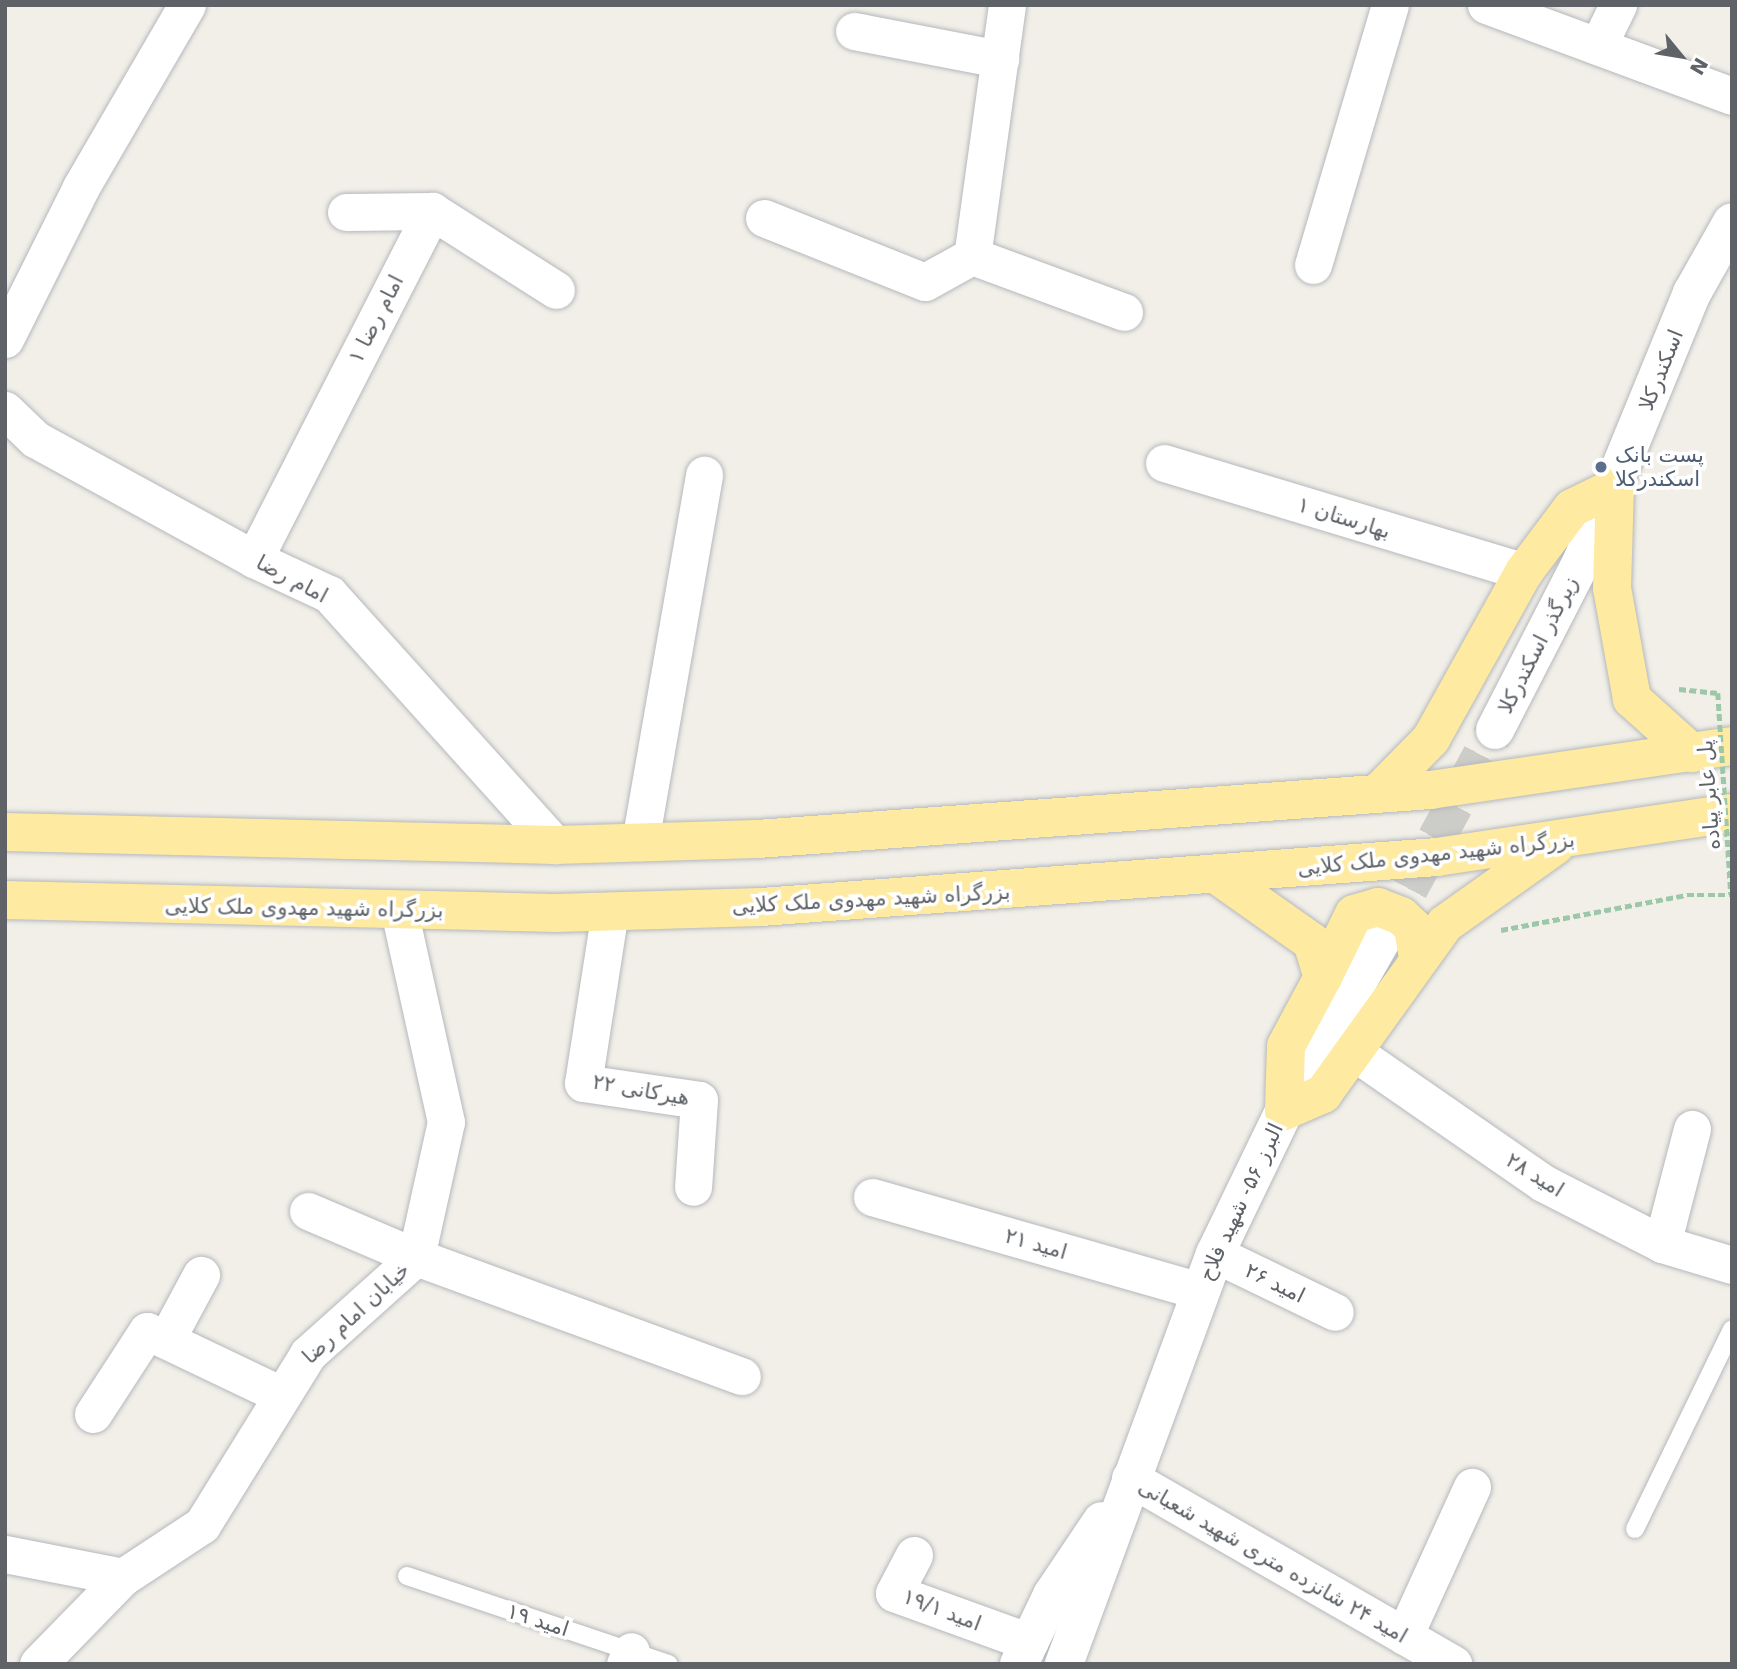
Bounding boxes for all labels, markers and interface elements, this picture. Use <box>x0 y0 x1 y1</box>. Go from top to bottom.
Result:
north arrow <box>1646 21 1716 91</box>
text: N <box>1686 54 1713 79</box>
street label: امام رضا ۱ <box>343 271 409 367</box>
street label: اسکندرکلا <box>1633 326 1689 414</box>
place label: پست بانک اسکندرکلا <box>1615 442 1704 492</box>
marker: پست بانک اسکندرکلا <box>1593 459 1609 475</box>
street label: بهارستان ۱ <box>1295 492 1393 544</box>
street label: امام رضا <box>252 550 332 608</box>
street label: زیرگذر اسکندرکلا <box>1493 572 1583 718</box>
street label: پل عابر پیاده <box>1693 739 1725 851</box>
street label: بزرگراه شهید مهدوی ملک کلایی <box>1296 827 1576 881</box>
street label: بزرگراه شهید مهدوی ملک کلایی <box>731 879 1011 919</box>
street label: بزرگراه شهید مهدوی ملک کلایی <box>164 893 444 923</box>
street label: هیرکانی ۲۲ <box>591 1069 691 1111</box>
street label: البرز ۵۶- شهید فلاح <box>1193 1119 1289 1285</box>
street label: امید ۲۸ <box>1501 1147 1569 1203</box>
street label: امید ۲۱ <box>1002 1223 1070 1265</box>
street label: خیابان امام رضا <box>297 1257 415 1369</box>
street label: امید ۲۶ <box>1241 1258 1309 1308</box>
street label: امید ۲۴ شانزده متری شهید شعبانی <box>1134 1474 1412 1648</box>
street label: امید ۱۹/۱ <box>899 1584 985 1636</box>
street label: امید ۱۹ <box>504 1598 572 1642</box>

